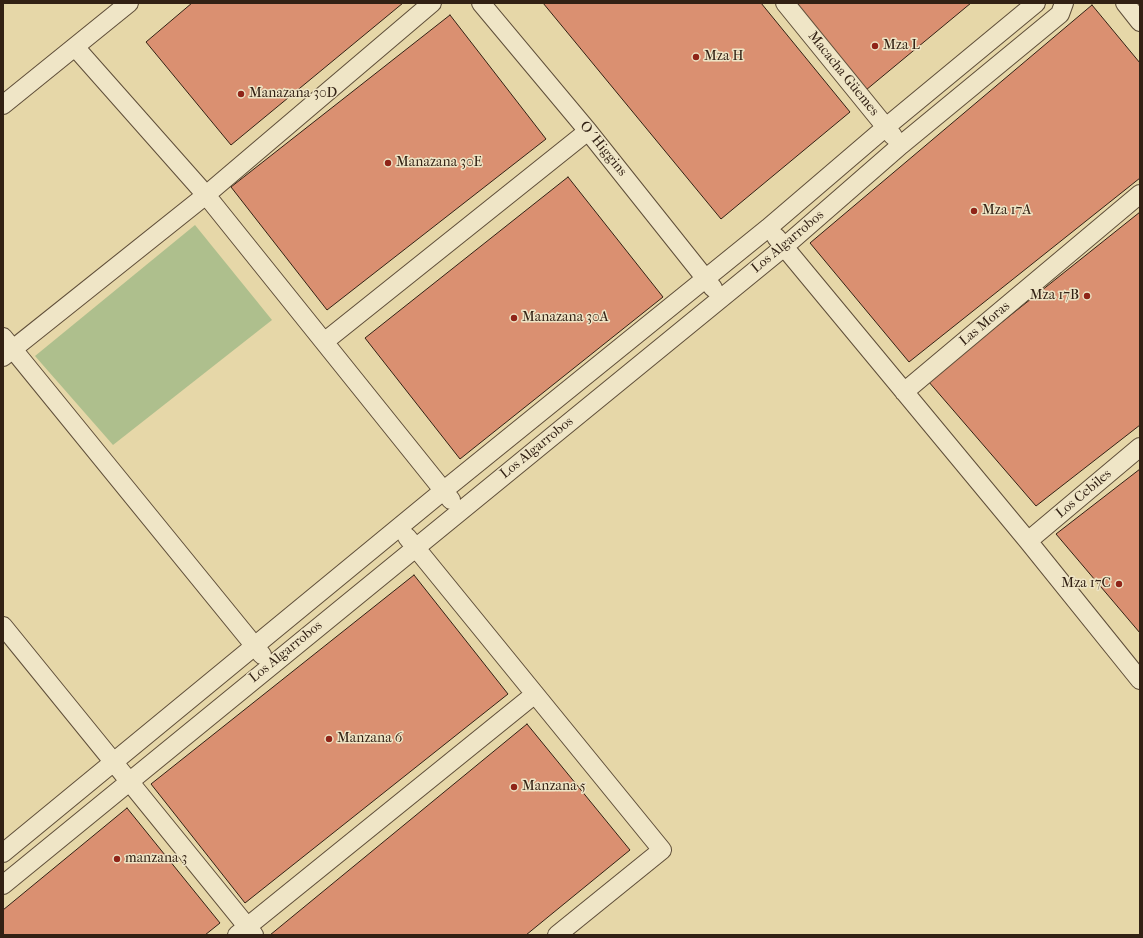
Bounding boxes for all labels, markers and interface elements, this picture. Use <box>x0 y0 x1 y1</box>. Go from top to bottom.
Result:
street label: Macacha Güemes <box>804 28 882 120</box>
place label: Mza L <box>883 38 920 54</box>
marker: Mza L <box>870 41 880 51</box>
place label: Mza H <box>704 49 744 65</box>
marker: Mza H <box>691 52 701 62</box>
place label: Manazana 30D <box>249 86 337 102</box>
marker: Manazana 30D <box>236 89 246 99</box>
street label: O´Higgins <box>576 118 630 180</box>
place label: Manazana 30E <box>396 155 482 171</box>
marker: Manazana 30E <box>383 158 393 168</box>
place label: Mza 17A <box>982 203 1031 219</box>
marker: Mza 17A <box>969 206 979 216</box>
street label: Los Algarrobos <box>748 207 828 277</box>
place label: Mza 17B <box>1030 288 1079 304</box>
marker: Mza 17B <box>1082 291 1092 301</box>
street label: Las Moras <box>956 298 1014 350</box>
place label: Manazana 30A <box>522 310 609 326</box>
marker: Manazana 30A <box>509 313 519 323</box>
street label: Los Algarrobos <box>497 413 577 483</box>
street label: Los Cebiles <box>1053 466 1115 522</box>
place label: Mza 17C <box>1061 576 1111 592</box>
marker: Mza 17C <box>1114 579 1124 589</box>
street label: Los Algarrobos <box>246 617 326 687</box>
place label: Manzana 6 <box>337 731 402 747</box>
marker: Manzana 6 <box>324 734 334 744</box>
place label: Manzana 5 <box>522 779 586 795</box>
marker: Manzana 5 <box>509 782 519 792</box>
place label: manzana 3 <box>125 851 187 867</box>
marker: manzana 3 <box>112 854 122 864</box>

